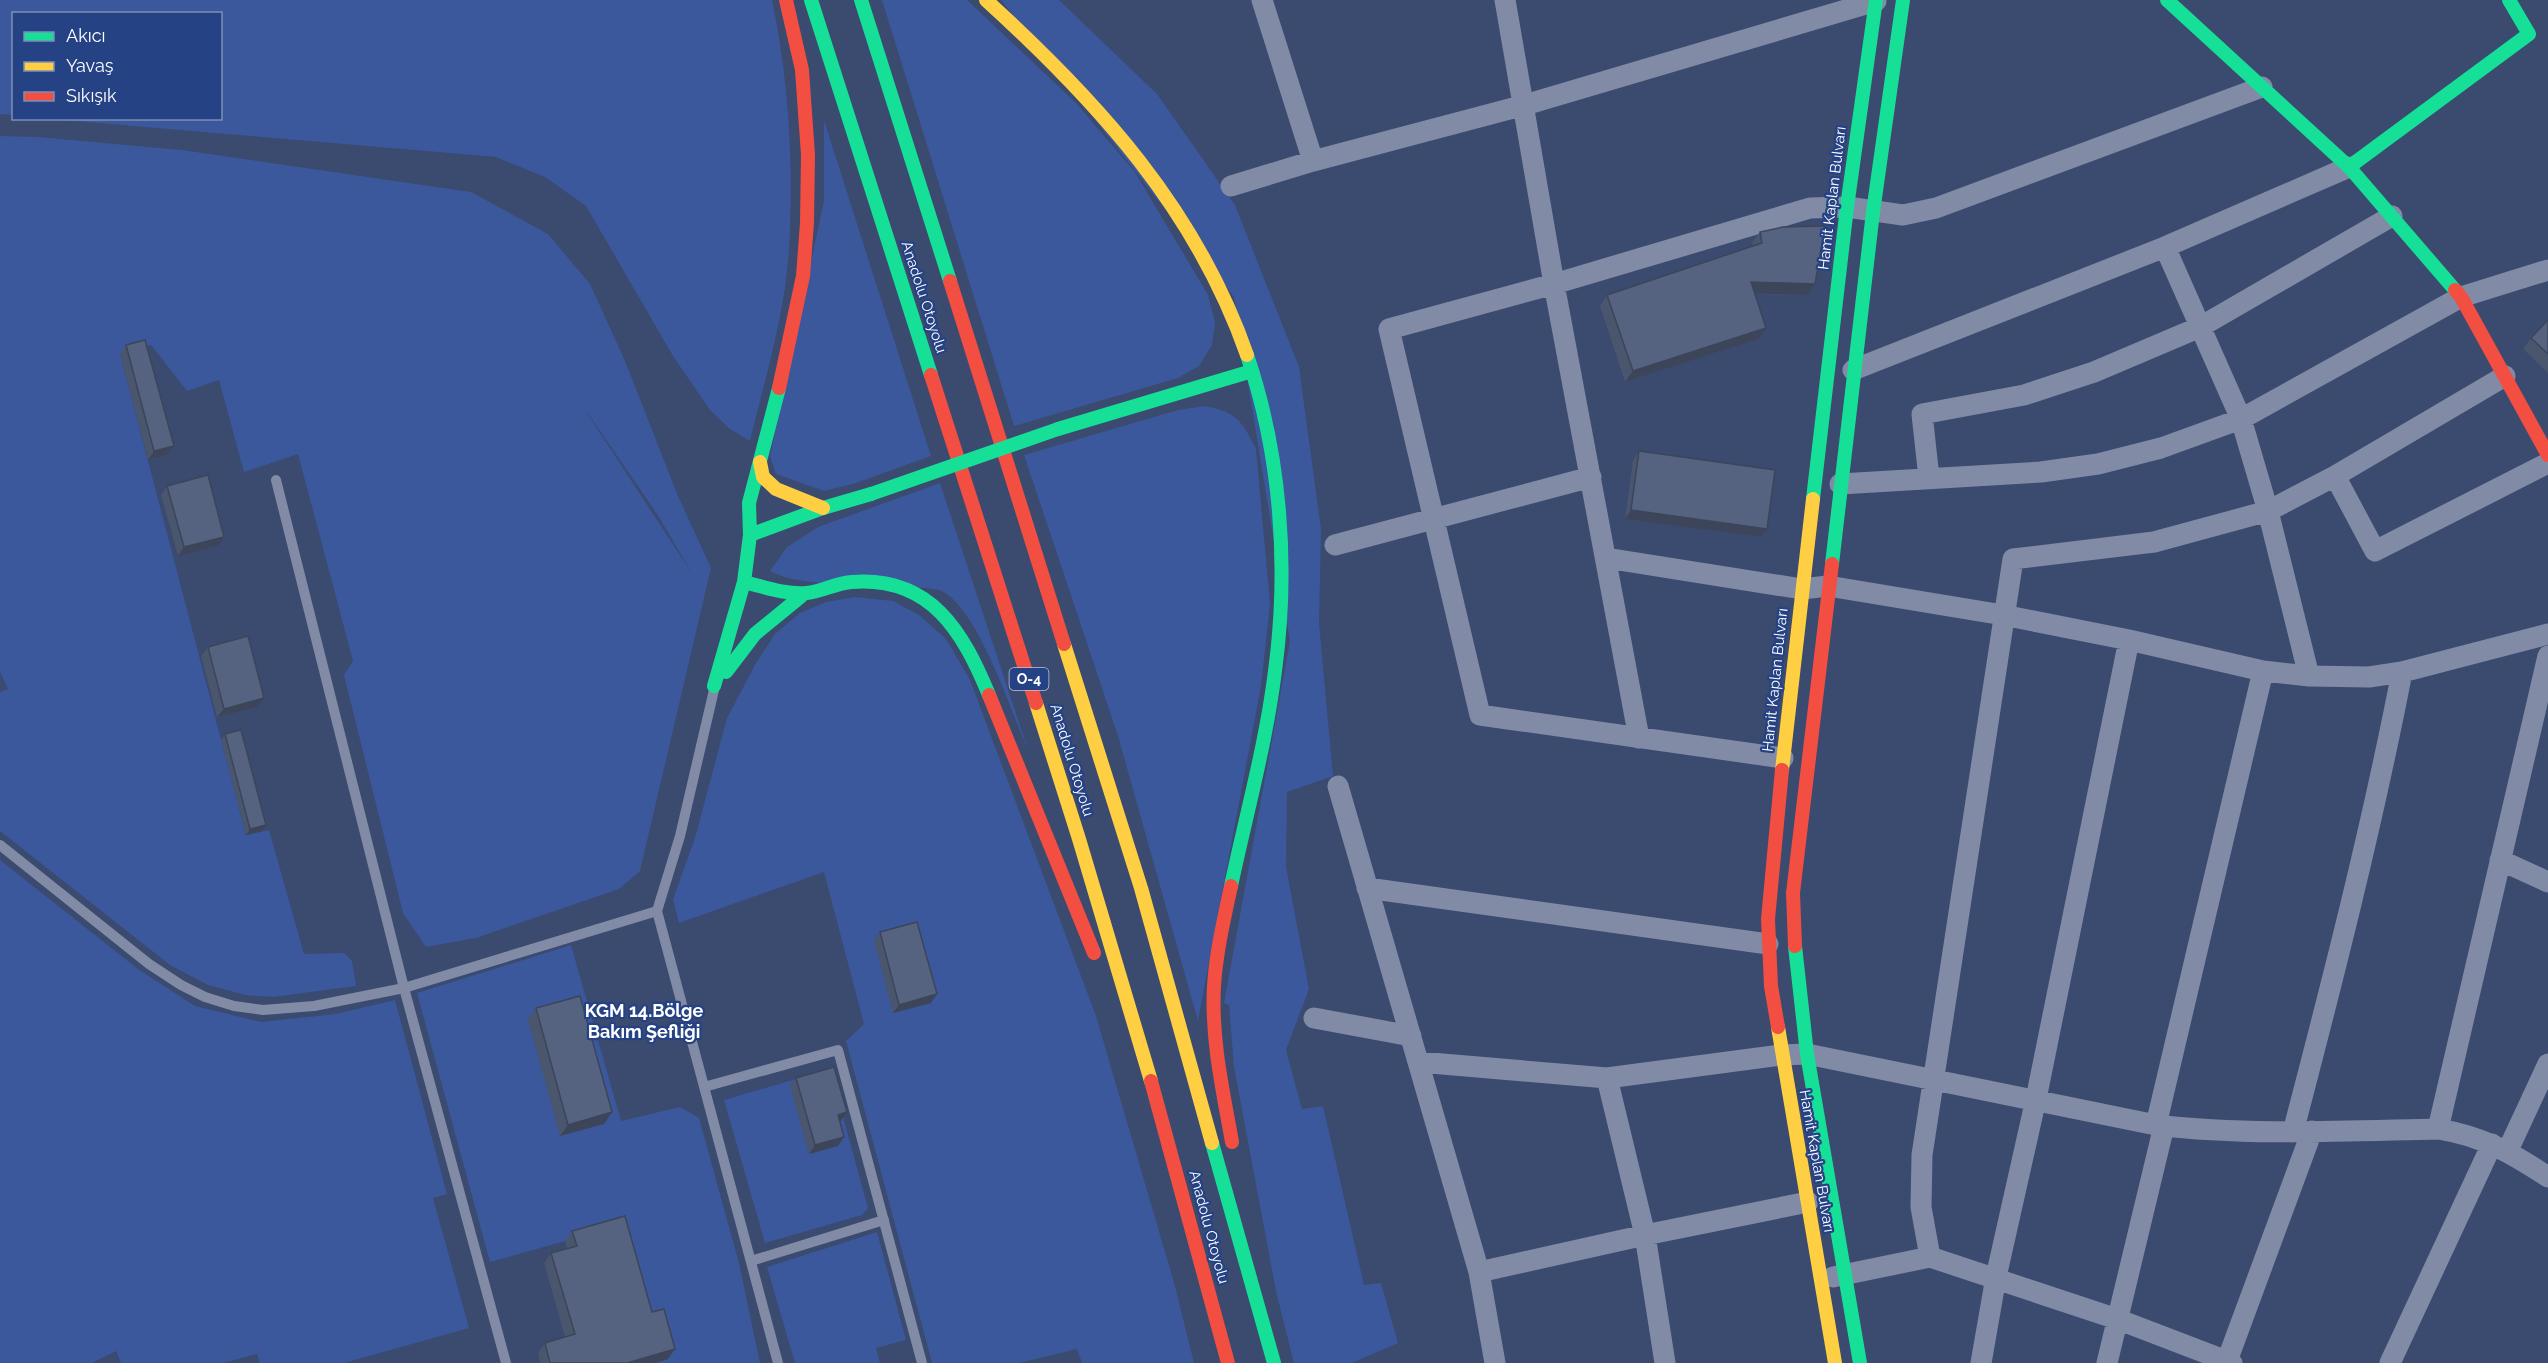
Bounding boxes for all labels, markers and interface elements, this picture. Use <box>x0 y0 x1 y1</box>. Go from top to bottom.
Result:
legend <box>12 12 222 120</box>
text: Akıcı <box>66 25 105 46</box>
text: Yavaş <box>66 55 114 76</box>
text: Sıkışık <box>66 85 117 106</box>
street label: Hamit Kaplan Bulvarı <box>1814 125 1850 271</box>
street label: Anadolu Otoyolu <box>897 239 951 355</box>
street label: Hamit Kaplan Bulvarı <box>1759 607 1791 753</box>
road number: O-4 <box>1010 668 1048 690</box>
street label: Anadolu Otoyolu <box>1046 702 1098 819</box>
district label: KGM 14.Bölge Bakım Şefliği <box>585 1000 703 1042</box>
street label: Hamit Kaplan Bulvarı <box>1796 1088 1838 1234</box>
street label: Anadolu Otoyolu <box>1185 1168 1233 1286</box>

